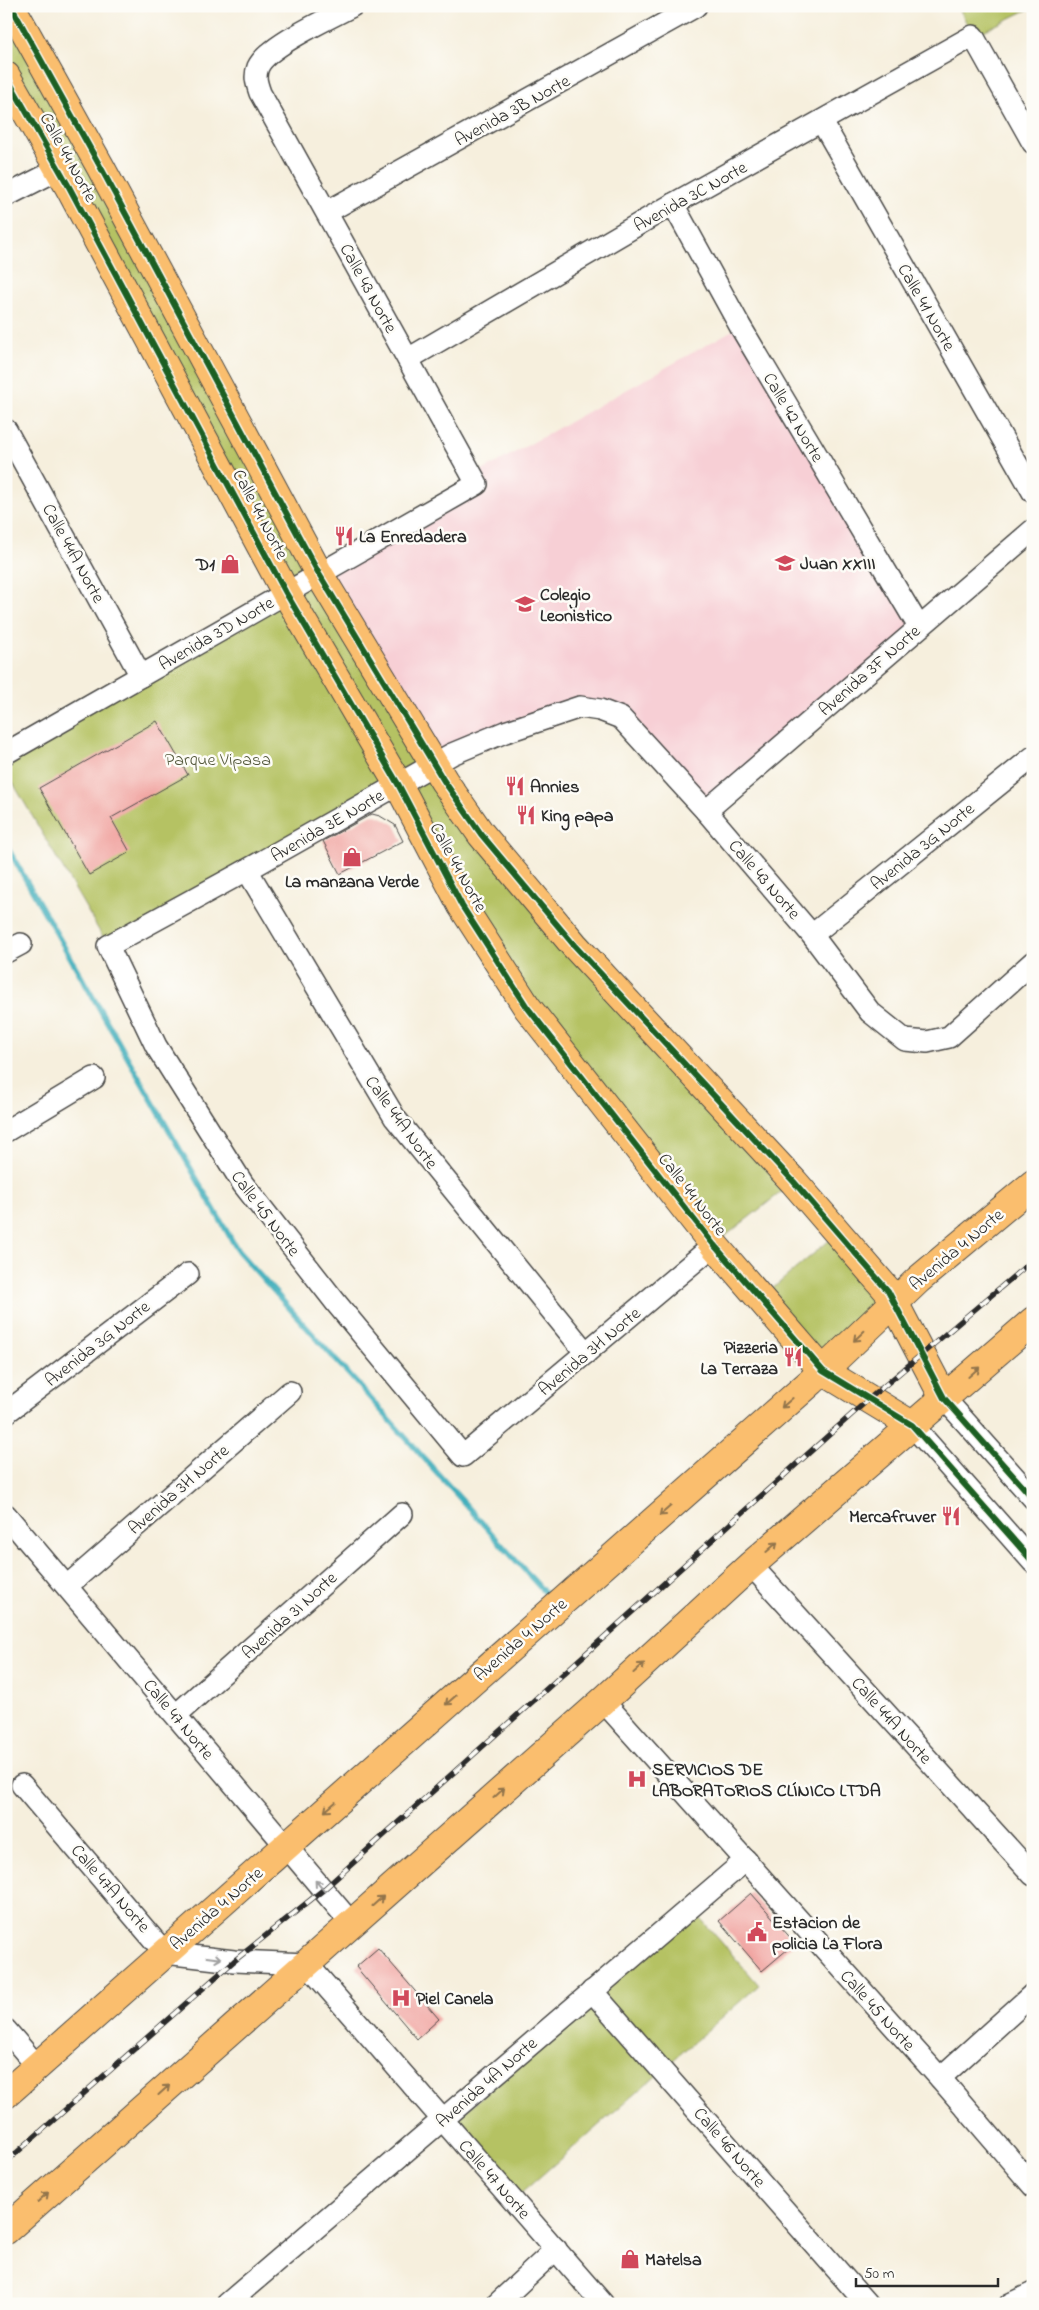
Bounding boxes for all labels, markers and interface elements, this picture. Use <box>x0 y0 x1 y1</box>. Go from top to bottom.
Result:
street label: Avenida 3B Norte <box>451 69 576 154</box>
street label: Calle 44 Norte <box>32 108 103 208</box>
street label: Avenida 3C Norte <box>630 155 753 240</box>
street label: Calle 43 Norte <box>332 239 403 339</box>
street label: Calle 41 Norte <box>890 259 961 357</box>
street label: Calle 42 Norte <box>755 368 830 469</box>
street label: Calle 44 Norte <box>225 465 294 565</box>
street label: Calle 44A Norte <box>34 500 111 609</box>
restaurant icon: La Enredadera <box>333 525 355 547</box>
place label: La Enredadera <box>359 525 467 551</box>
school or university icon: Juan XXIII <box>774 552 796 574</box>
place label: Juan XXIII <box>800 552 876 578</box>
place label: D1 <box>195 553 215 579</box>
shop icon: D1 <box>219 553 241 575</box>
place label: Colegio Leonistico <box>540 583 612 630</box>
street label: Avenida 3D Norte <box>154 591 280 678</box>
school or university icon: Colegio Leonistico <box>514 593 536 615</box>
street label: Avenida 3F Norte <box>814 619 928 723</box>
park label: Parque Vipasa <box>165 748 271 774</box>
restaurant icon: Annies <box>504 775 526 797</box>
place label: Annies <box>530 775 579 801</box>
street label: Avenida 3E Norte <box>266 783 390 870</box>
street label: Avenida 3G Norte <box>866 797 982 898</box>
restaurant icon: King papa <box>515 804 537 826</box>
place label: King papa <box>541 804 614 831</box>
street label: Calle 44 Norte <box>422 818 493 918</box>
street label: Calle 43 Norte <box>721 835 806 927</box>
shop icon: La manzana Verde <box>341 846 363 868</box>
place label: La manzana Verde <box>285 870 420 896</box>
street label: Calle 44A Norte <box>358 1071 444 1176</box>
street label: Calle 44 Norte <box>651 1148 733 1243</box>
street label: Calle 45 Norte <box>223 1166 306 1263</box>
street label: Avenida 4 Norte <box>904 1203 1011 1298</box>
street label: Avenida 3G Norte <box>40 1295 157 1394</box>
street label: Avenida 3H Norte <box>533 1301 648 1403</box>
one-way arrow <box>853 1330 865 1342</box>
place label: Pizzeria La Terraza <box>701 1336 778 1383</box>
restaurant icon: Pizzeria La Terraza <box>782 1346 804 1368</box>
one-way arrow <box>968 1366 981 1378</box>
one-way arrow <box>780 1397 793 1409</box>
street label: Avenida 3H Norte <box>123 1439 236 1542</box>
one-way arrow <box>658 1505 671 1517</box>
place label: Mercafruver <box>849 1505 936 1531</box>
restaurant icon: Mercafruver <box>940 1505 962 1527</box>
one-way arrow <box>766 1541 779 1553</box>
street label: Avenida 3I Norte <box>237 1566 344 1666</box>
street label: Avenida 4 Norte <box>469 1592 574 1688</box>
one-way arrow <box>633 1662 645 1674</box>
street label: Calle 44A Norte <box>844 1672 938 1772</box>
street label: Calle 47 Norte <box>136 1674 220 1767</box>
one-way arrow <box>445 1694 458 1705</box>
place label: SERVICIOS DE LABORATORIOS CLÍNICO LTDA <box>652 1758 881 1805</box>
hospital icon: SERVICIOS DE LABORATORIOS CLÍNICO LTDA <box>626 1768 648 1790</box>
one-way arrow <box>493 1787 506 1799</box>
one-way arrow <box>323 1801 336 1813</box>
street label: Calle 47A Norte <box>64 1839 156 1940</box>
street label: Avenida 4 Norte <box>165 1861 270 1957</box>
one-way arrow <box>314 1880 326 1893</box>
one-way arrow <box>371 1895 384 1907</box>
place label: Estacion de policia La Flora <box>772 1911 883 1958</box>
public building icon: Estacion de policia La Flora <box>746 1921 768 1943</box>
one-way arrow <box>205 1953 221 1963</box>
street label: Calle 45 Norte <box>833 1965 921 2058</box>
hospital icon: Piel Canela <box>390 1987 412 2009</box>
place label: Piel Canela <box>416 1987 494 2013</box>
street label: Avenida 4A Norte <box>431 2031 545 2135</box>
one-way arrow <box>158 2084 171 2096</box>
street label: Calle 46 Norte <box>686 2102 771 2195</box>
street label: Calle 47 Norte <box>451 2135 536 2227</box>
one-way arrow <box>36 2192 49 2203</box>
shop icon: Matelsa <box>619 2248 641 2270</box>
place label: Matelsa <box>645 2248 702 2274</box>
scale bar <box>856 2255 999 2287</box>
text: 50 m <box>864 2263 895 2285</box>

